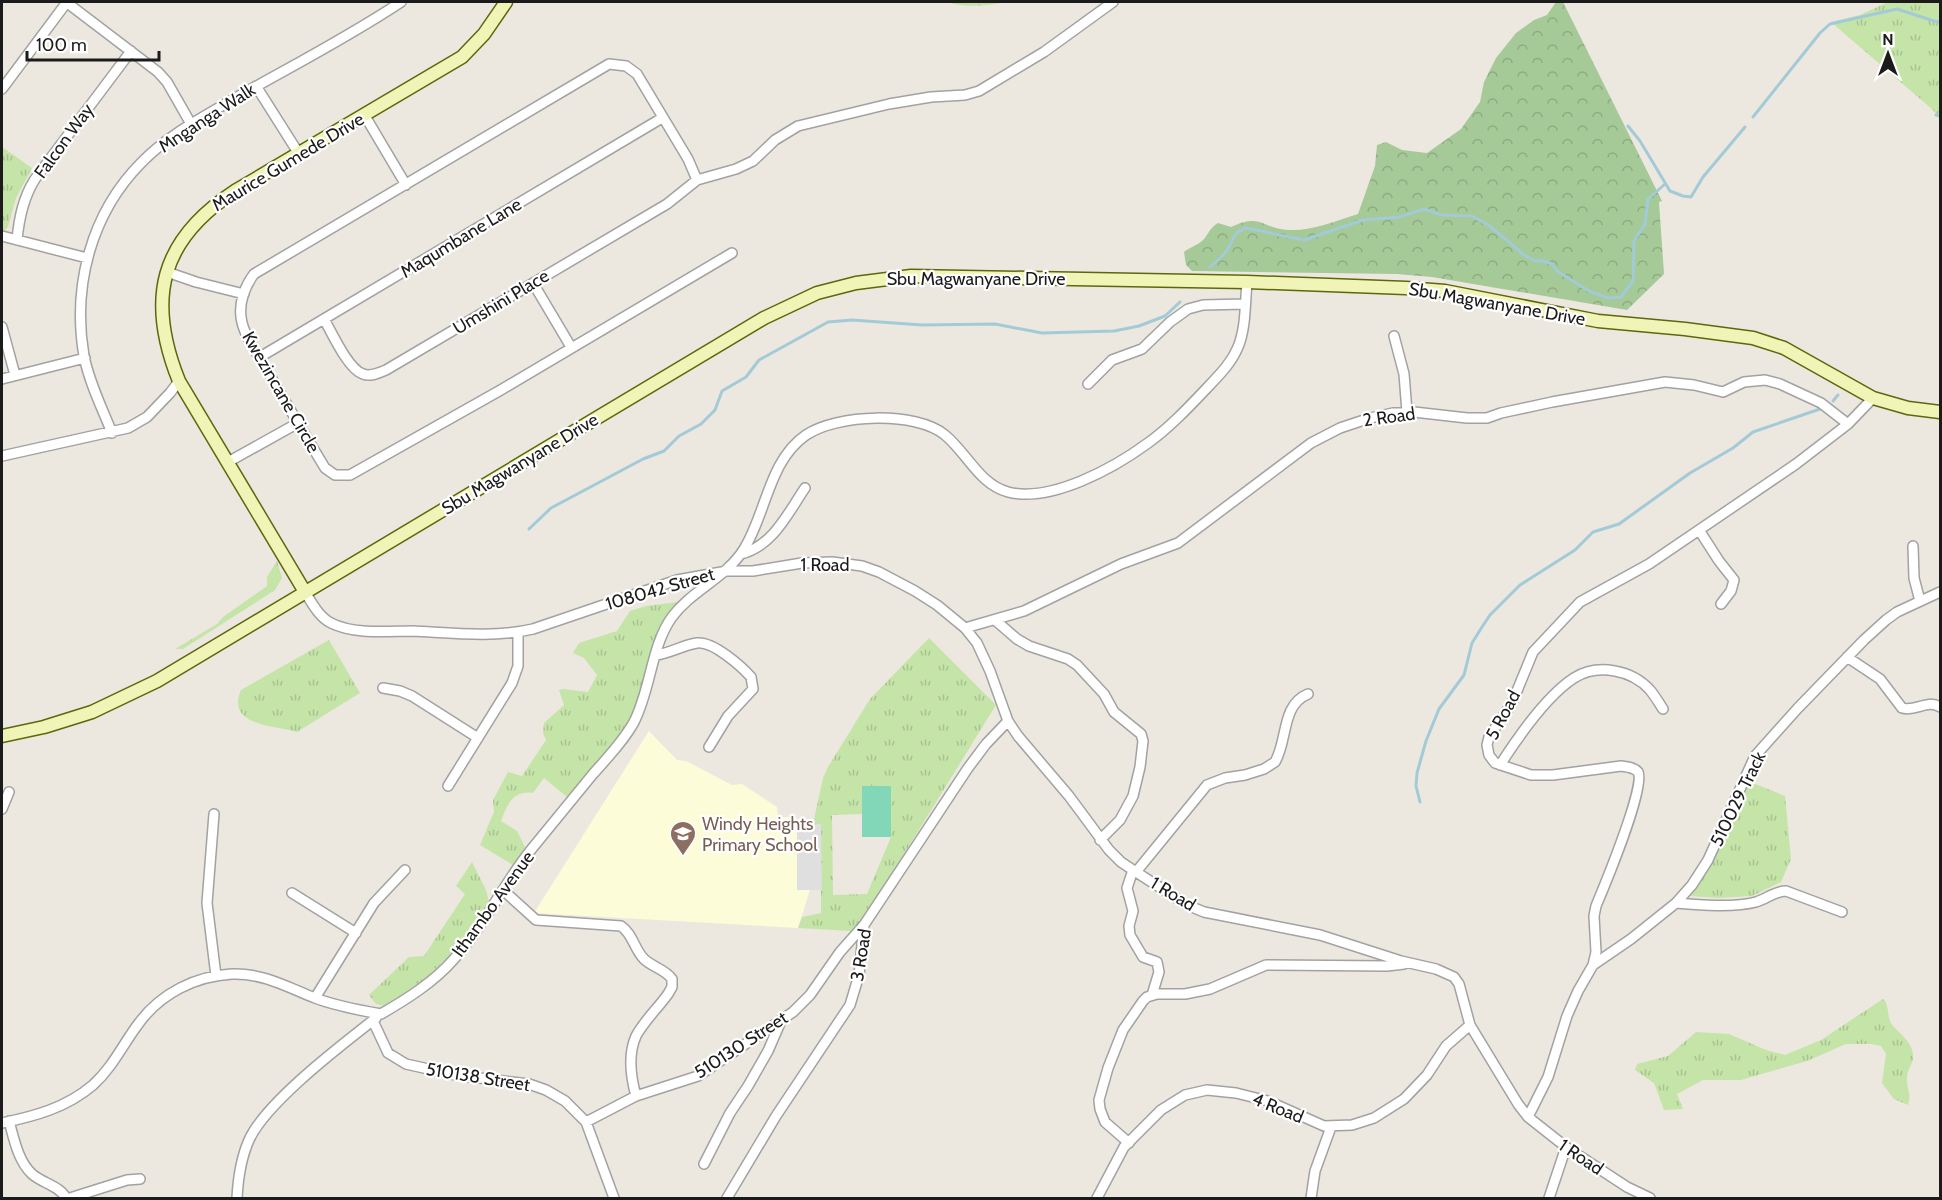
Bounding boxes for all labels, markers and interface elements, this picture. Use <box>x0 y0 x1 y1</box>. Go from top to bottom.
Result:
scale bar <box>27 24 159 62</box>
north arrow <box>1858 24 1918 84</box>
text: N <box>1882 30 1894 49</box>
text: 100 m <box>36 34 87 56</box>
street label: Mnganga Walk <box>154 78 260 157</box>
street label: Falcon Way <box>30 99 98 183</box>
street label: Maurice Gumede Drive <box>208 108 368 216</box>
street label: Maqumbane Lane <box>396 193 526 283</box>
street label: Umshini Place <box>449 265 553 339</box>
street label: Sbu Magwanyane Drive <box>887 268 1065 290</box>
street label: Sbu Magwanyane Drive <box>1407 278 1587 330</box>
street label: Kwezincane Circle <box>237 327 325 457</box>
street label: 2 Road <box>1361 402 1417 432</box>
street label: Sbu Magwanyane Drive <box>438 409 602 519</box>
street label: 1 Road <box>801 554 849 576</box>
street label: 108042 Street <box>603 563 717 615</box>
street label: 5 Road <box>1481 687 1525 743</box>
street label: 510029 Track <box>1706 747 1771 850</box>
place label: Windy Heights Primary School <box>702 813 818 856</box>
school or university icon: Windy Heights Primary School <box>668 819 698 857</box>
street label: Ithambo Avenue <box>447 847 539 961</box>
street label: 1 Road <box>1146 872 1200 916</box>
street label: 3 Road <box>846 927 876 983</box>
street label: 510130 Street <box>690 1007 792 1083</box>
street label: 510138 Street <box>424 1058 532 1096</box>
street label: 4 Road <box>1249 1088 1307 1128</box>
street label: 1 Road <box>1555 1134 1607 1180</box>

